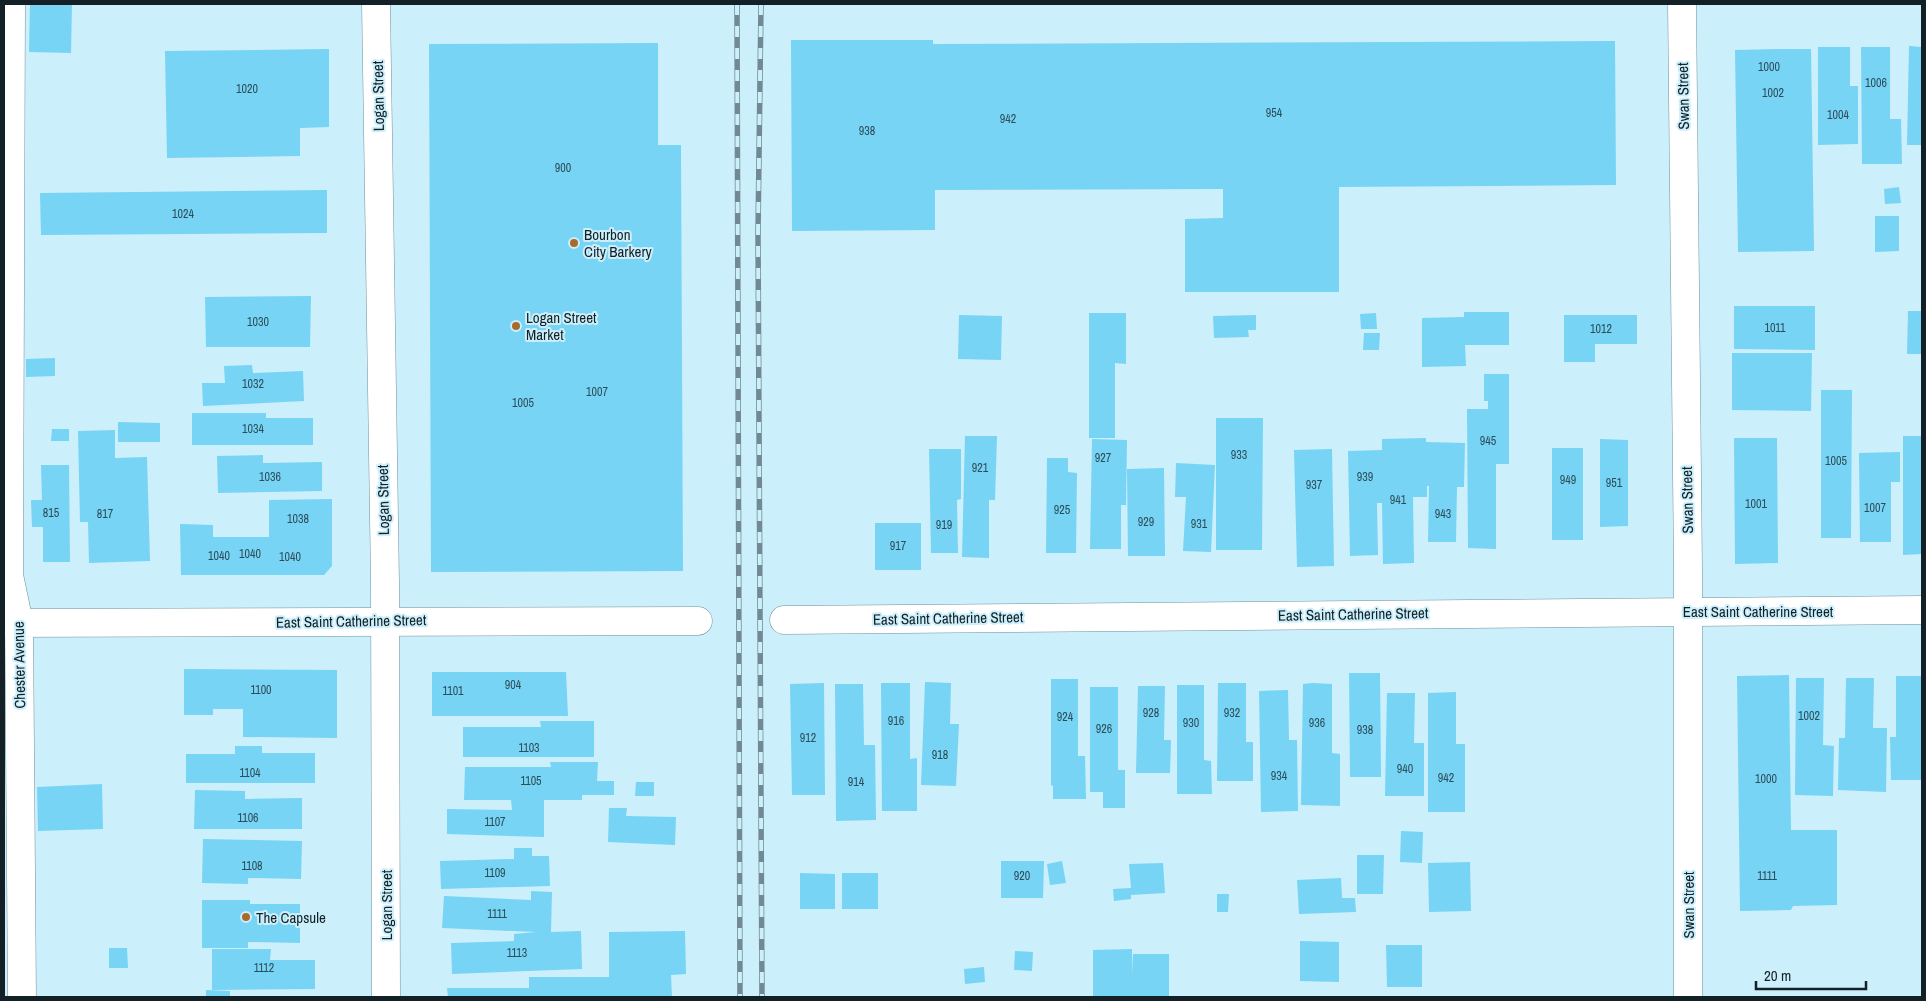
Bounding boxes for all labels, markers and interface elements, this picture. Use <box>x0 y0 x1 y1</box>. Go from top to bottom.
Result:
house number: 1000 <box>1758 59 1780 75</box>
street label: Logan Street <box>367 60 389 131</box>
street label: Swan Street <box>1672 62 1694 130</box>
house number: 1006 <box>1865 75 1887 91</box>
house number: 1020 <box>236 81 258 97</box>
house number: 1002 <box>1762 85 1784 101</box>
house number: 954 <box>1266 105 1283 121</box>
house number: 1004 <box>1827 107 1849 123</box>
house number: 942 <box>1000 111 1016 127</box>
house number: 938 <box>859 123 875 139</box>
house number: 900 <box>555 160 571 176</box>
house number: 1024 <box>172 206 194 222</box>
place label: Bourbon City Barkery <box>584 224 653 262</box>
marker: Bourbon City Barkery <box>568 237 580 249</box>
place label: Logan Street Market <box>526 307 597 345</box>
house number: 1030 <box>247 314 269 330</box>
marker: Logan Street Market <box>510 320 522 332</box>
house number: 1011 <box>1764 320 1786 336</box>
house number: 1012 <box>1590 321 1612 337</box>
house number: 1032 <box>242 376 264 392</box>
house number: 1007 <box>586 384 608 400</box>
house number: 1005 <box>512 395 534 411</box>
house number: 1034 <box>242 421 264 437</box>
house number: 945 <box>1480 433 1497 449</box>
house number: 933 <box>1231 447 1247 463</box>
house number: 927 <box>1095 450 1112 466</box>
house number: 1005 <box>1825 453 1847 469</box>
house number: 921 <box>972 460 989 476</box>
street label: Logan Street <box>372 464 394 535</box>
street label: Swan Street <box>1676 466 1698 534</box>
house number: 1036 <box>259 469 281 485</box>
house number: 939 <box>1357 469 1373 485</box>
house number: 949 <box>1560 472 1576 488</box>
house number: 951 <box>1606 475 1623 491</box>
house number: 937 <box>1306 477 1323 493</box>
house number: 941 <box>1390 492 1407 508</box>
house number: 1001 <box>1745 496 1767 512</box>
house number: 1007 <box>1864 500 1886 516</box>
house number: 925 <box>1054 502 1071 518</box>
house number: 815 <box>43 505 60 521</box>
house number: 817 <box>97 506 114 522</box>
house number: 943 <box>1435 506 1451 522</box>
house number: 1038 <box>287 511 309 527</box>
house number: 929 <box>1138 514 1154 530</box>
house number: 931 <box>1191 516 1208 532</box>
house number: 919 <box>936 517 952 533</box>
house number: 917 <box>890 538 907 554</box>
house number: 1040 <box>239 546 261 562</box>
house number: 1040 <box>208 548 230 564</box>
house number: 1040 <box>279 549 301 565</box>
street label: East Saint Catherine Street <box>1683 601 1834 622</box>
street label: East Saint Catherine Street <box>1278 602 1429 626</box>
street label: East Saint Catherine Street <box>873 606 1024 630</box>
street label: East Saint Catherine Street <box>276 609 427 633</box>
street label: Chester Avenue <box>8 621 30 709</box>
house number: 904 <box>505 677 522 693</box>
house number: 1100 <box>250 682 272 698</box>
house number: 1101 <box>442 683 464 699</box>
house number: 928 <box>1143 705 1159 721</box>
house number: 932 <box>1224 705 1240 721</box>
house number: 1002 <box>1798 708 1820 724</box>
house number: 924 <box>1057 709 1074 725</box>
house number: 916 <box>888 713 904 729</box>
house number: 930 <box>1183 715 1199 731</box>
house number: 936 <box>1309 715 1325 731</box>
house number: 926 <box>1096 721 1112 737</box>
house number: 938 <box>1357 722 1373 738</box>
house number: 912 <box>800 730 816 746</box>
house number: 1103 <box>518 740 540 756</box>
house number: 918 <box>932 747 948 763</box>
house number: 940 <box>1397 761 1413 777</box>
house number: 1104 <box>239 765 261 781</box>
house number: 934 <box>1271 768 1288 784</box>
house number: 942 <box>1438 770 1454 786</box>
house number: 1000 <box>1755 771 1777 787</box>
house number: 1105 <box>520 773 542 789</box>
house number: 914 <box>848 774 865 790</box>
house number: 1106 <box>237 810 259 826</box>
house number: 1107 <box>484 814 506 830</box>
house number: 1108 <box>241 858 263 874</box>
house number: 1109 <box>484 865 506 881</box>
house number: 920 <box>1014 868 1030 884</box>
house number: 1111 <box>1757 868 1777 884</box>
street label: Logan Street <box>376 869 397 940</box>
street label: Swan Street <box>1678 871 1699 939</box>
house number: 1111 <box>487 906 507 922</box>
place label: The Capsule <box>256 907 326 928</box>
marker: The Capsule <box>240 911 252 923</box>
house number: 1113 <box>507 945 527 961</box>
scale bar <box>1756 958 1866 990</box>
house number: 1112 <box>254 960 274 976</box>
text: 20 m <box>1764 965 1791 986</box>

